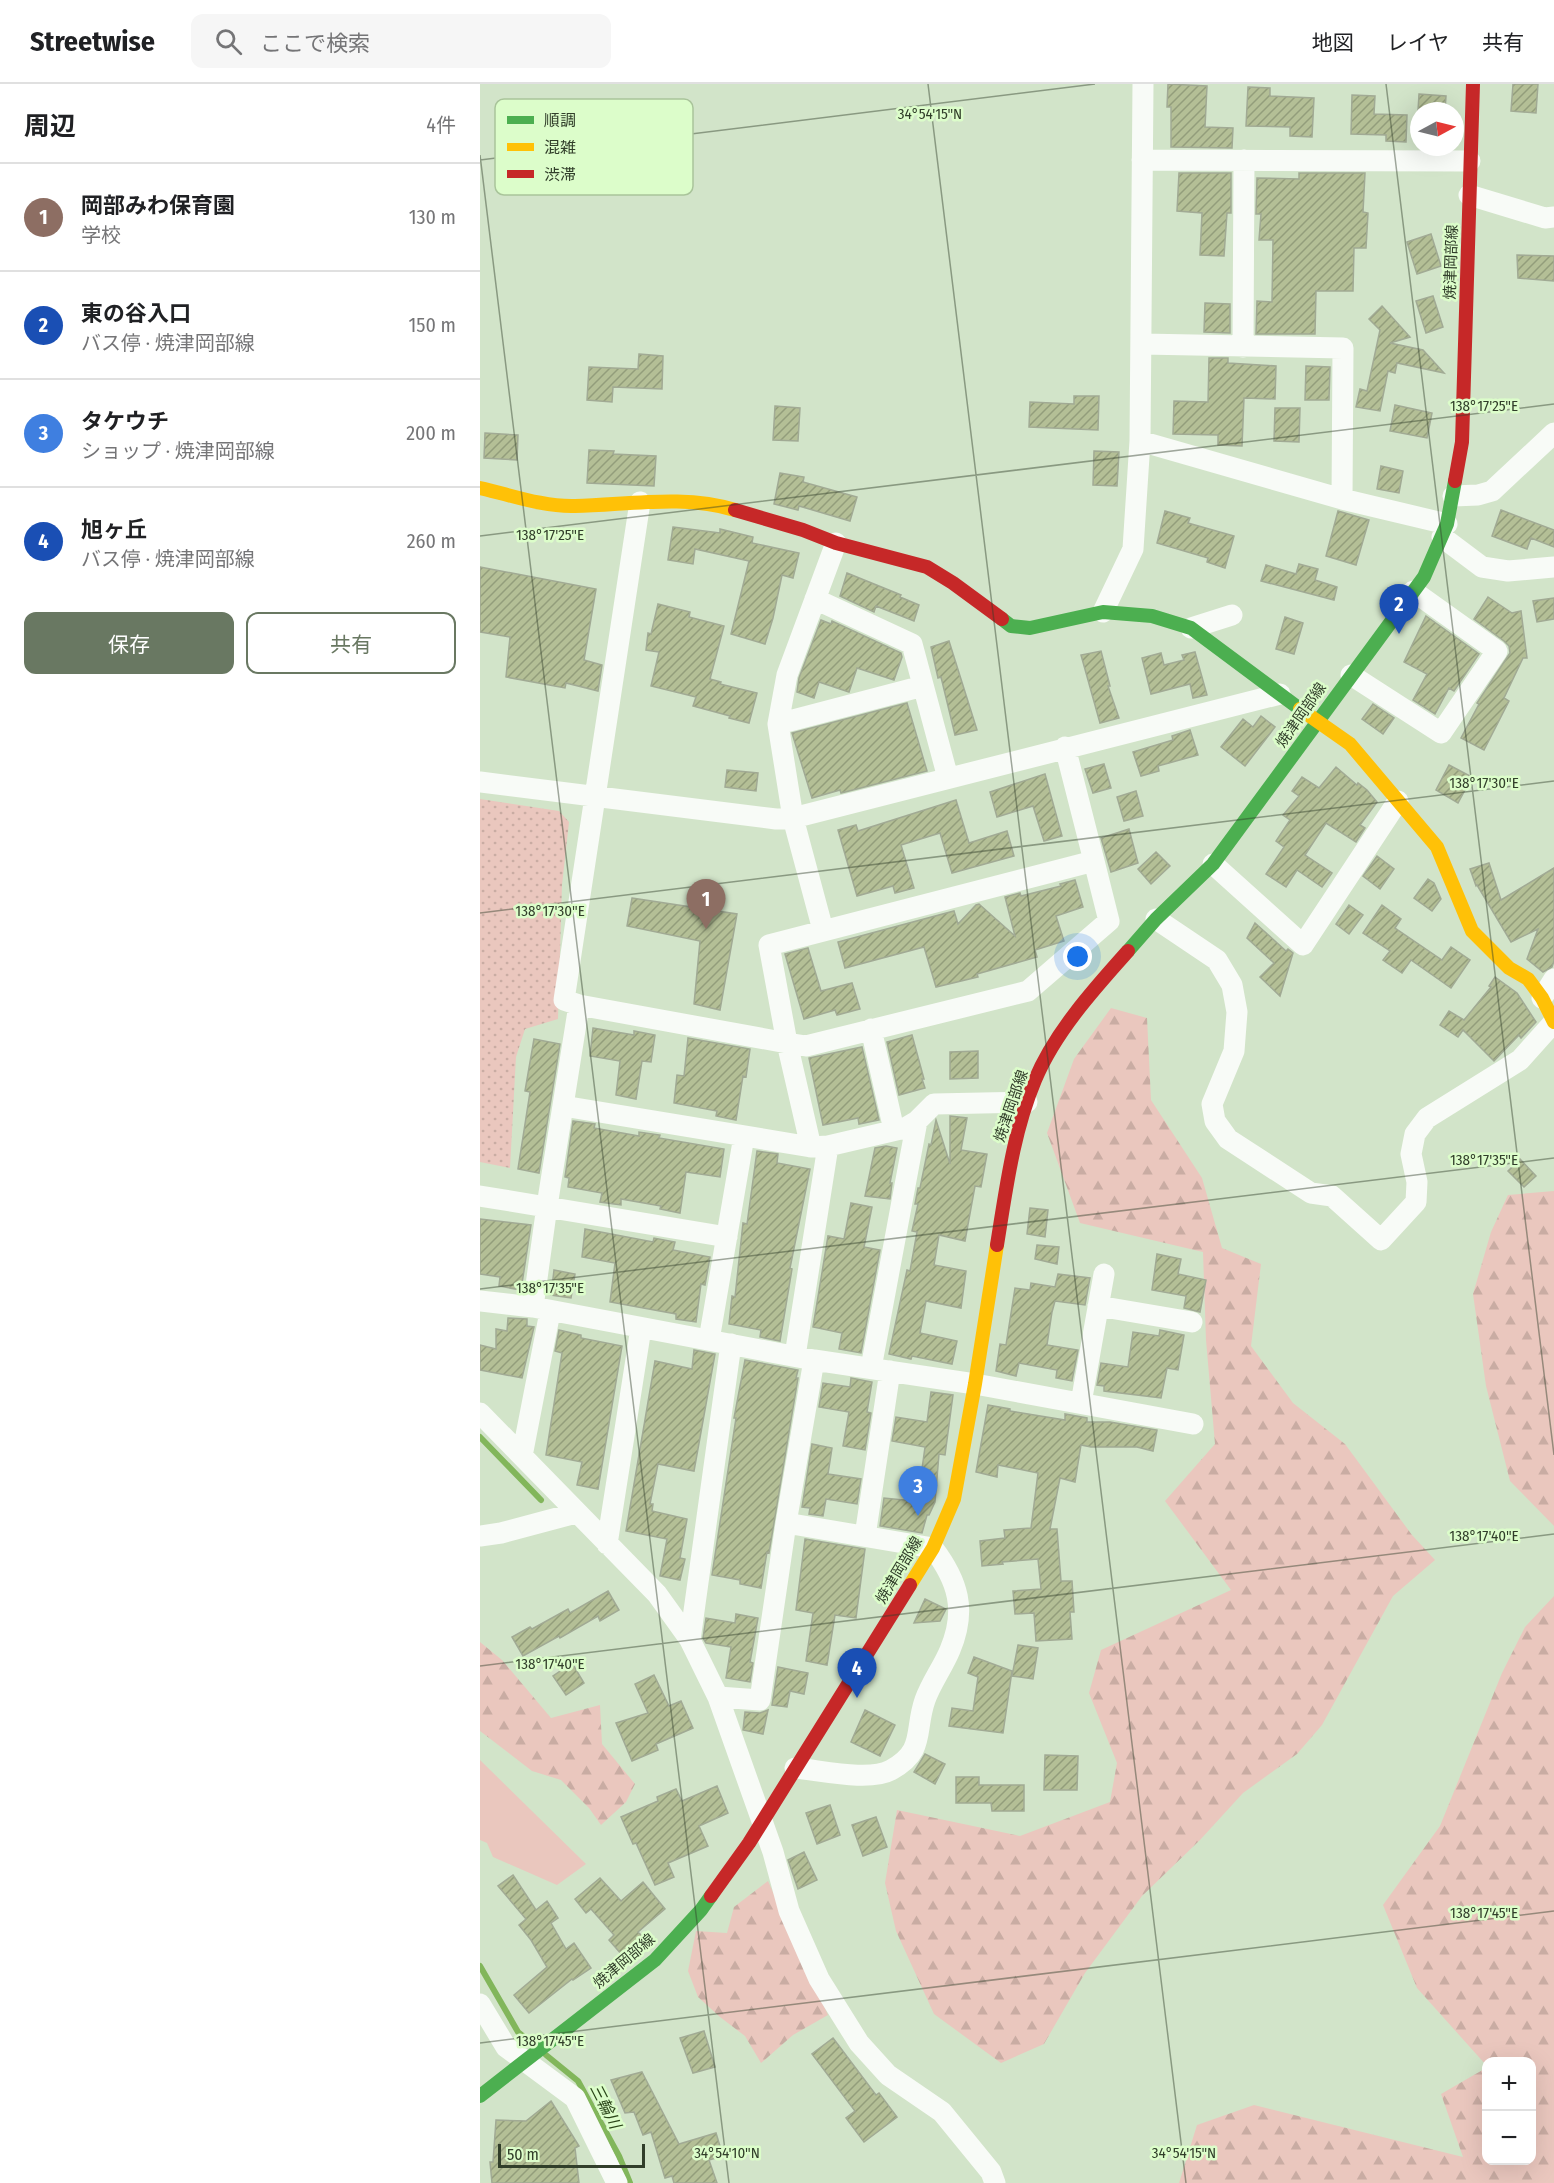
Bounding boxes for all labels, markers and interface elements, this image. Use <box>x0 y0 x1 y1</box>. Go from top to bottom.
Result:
search box <box>191 14 611 68</box>
text: Streetwise <box>30 25 155 58</box>
icon: search <box>212 25 245 58</box>
text: ここで検索 <box>260 30 370 57</box>
text: 地図 <box>1312 30 1354 56</box>
text: レイヤ <box>1387 30 1449 56</box>
text: 共有 <box>1482 30 1524 56</box>
legend <box>495 99 693 195</box>
north arrow <box>1410 102 1464 156</box>
text: 34°54'15"N <box>898 105 962 123</box>
text: 周辺 <box>24 111 76 142</box>
text: 順調 <box>544 111 576 130</box>
text: 4件 <box>426 113 456 137</box>
text: 混雑 <box>544 138 576 157</box>
text: 渋滞 <box>544 165 576 184</box>
text: 岡部みわ保育園 <box>81 192 235 219</box>
text: 1 <box>39 205 48 229</box>
text: 130 m <box>409 205 456 229</box>
text: 学校 <box>81 223 121 247</box>
street label: 焼津岡部線 <box>1441 224 1461 300</box>
text: 東の谷入口 <box>81 300 191 327</box>
text: 2 <box>39 313 48 337</box>
text: 150 m <box>409 313 456 337</box>
text: バス停 · 焼津岡部線 <box>81 331 255 355</box>
text: 138°17'25"E <box>1450 397 1518 415</box>
text: タケウチ <box>81 408 169 435</box>
text: 3 <box>39 421 48 445</box>
text: 200 m <box>406 421 456 445</box>
text: ショップ · 焼津岡部線 <box>81 439 275 463</box>
text: 旭ヶ丘 <box>81 516 147 543</box>
text: 138°17'25"E <box>516 526 584 544</box>
text: 4 <box>38 529 49 553</box>
text: 260 m <box>407 529 456 553</box>
text: バス停 · 焼津岡部線 <box>81 547 255 571</box>
pin: 2 <box>1380 584 1418 634</box>
button: 保存 <box>24 612 234 674</box>
button: 共有 <box>246 612 456 674</box>
street label: 焼津岡部線 <box>1272 679 1330 751</box>
text: 138°17'30"E <box>1449 774 1519 792</box>
pin: 1 <box>686 880 726 929</box>
text: 138°17'30"E <box>515 902 585 920</box>
your location <box>1063 942 1092 971</box>
street label: 焼津岡部線 <box>990 1068 1032 1144</box>
text: 138°17'35"E <box>1450 1151 1518 1169</box>
text: 138°17'35"E <box>516 1279 584 1297</box>
pin: 3 <box>898 1466 938 1516</box>
text: 138°17'40"E <box>1449 1527 1519 1545</box>
street label: 焼津岡部線 <box>872 1533 926 1607</box>
pin: 4 <box>838 1648 877 1698</box>
text: 138°17'40"E <box>515 1655 585 1673</box>
text: 138°17'45"E <box>1450 1904 1518 1922</box>
street label: 焼津岡部線 <box>589 1930 659 1992</box>
text: 138°17'45"E <box>516 2032 584 2050</box>
map controls <box>1482 2057 1536 2165</box>
button: + <box>1482 2057 1536 2111</box>
water label: 三輪川 <box>586 2081 626 2134</box>
button: − <box>1482 2111 1536 2165</box>
scale bar <box>498 2141 645 2168</box>
text: 34°54'10"N <box>694 2144 760 2162</box>
text: 34°54'15"N <box>1152 2144 1216 2162</box>
text: 50 m <box>507 2145 539 2164</box>

